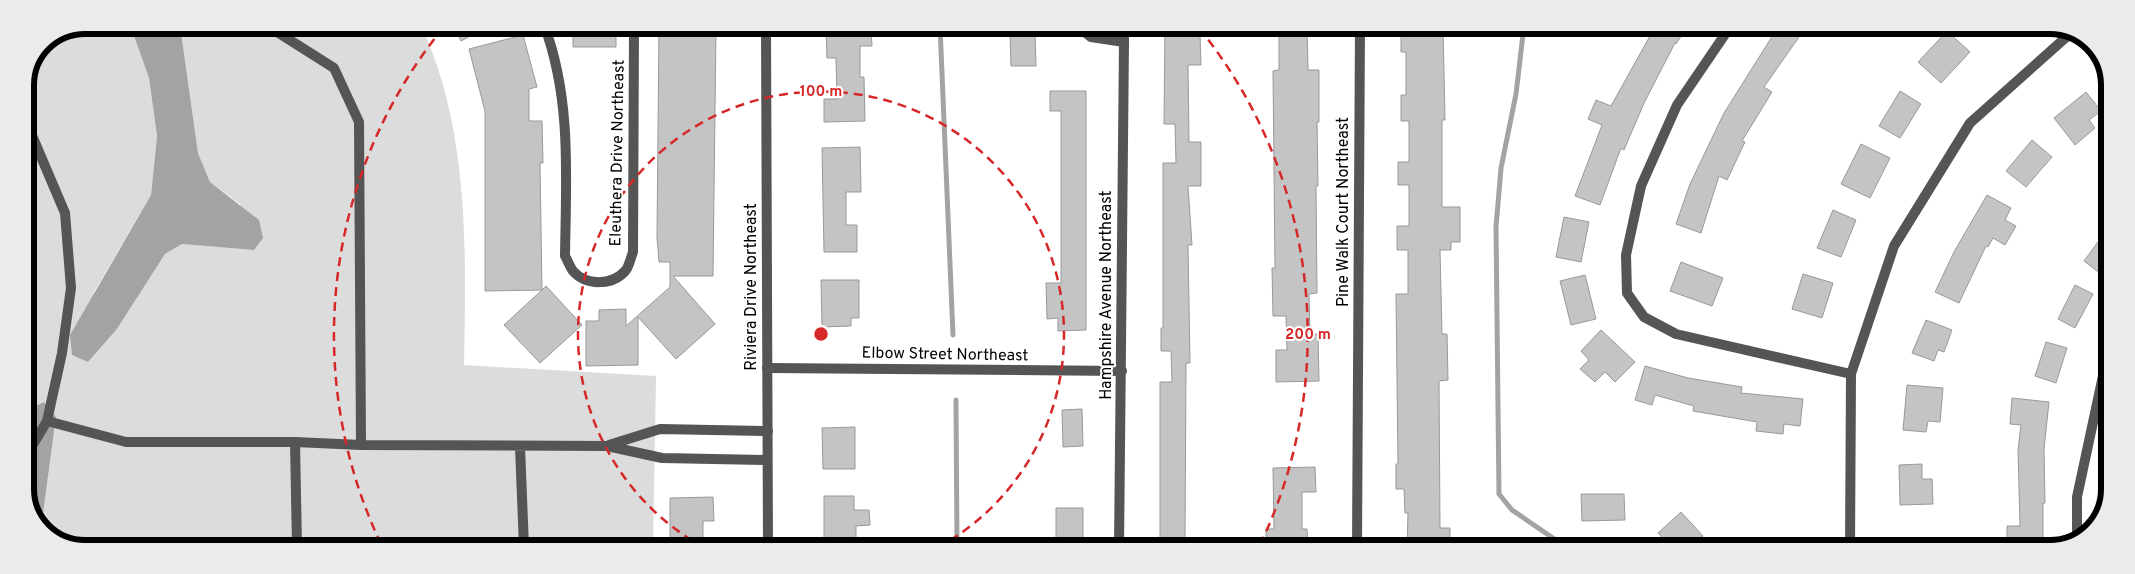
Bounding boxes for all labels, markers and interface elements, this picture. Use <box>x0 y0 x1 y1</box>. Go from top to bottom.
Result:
street label: Eleuthera Drive Northeast <box>606 59 630 247</box>
text: 100 m <box>800 83 842 102</box>
street label: Pine Walk Court Northeast <box>1334 117 1354 307</box>
street label: Hampshire Avenue Northeast <box>1097 190 1117 400</box>
street label: Riviera Drive Northeast <box>742 203 762 371</box>
centre of rings <box>812 325 830 343</box>
text: 200 m <box>1285 326 1331 345</box>
street label: Elbow Street Northeast <box>861 344 1029 366</box>

